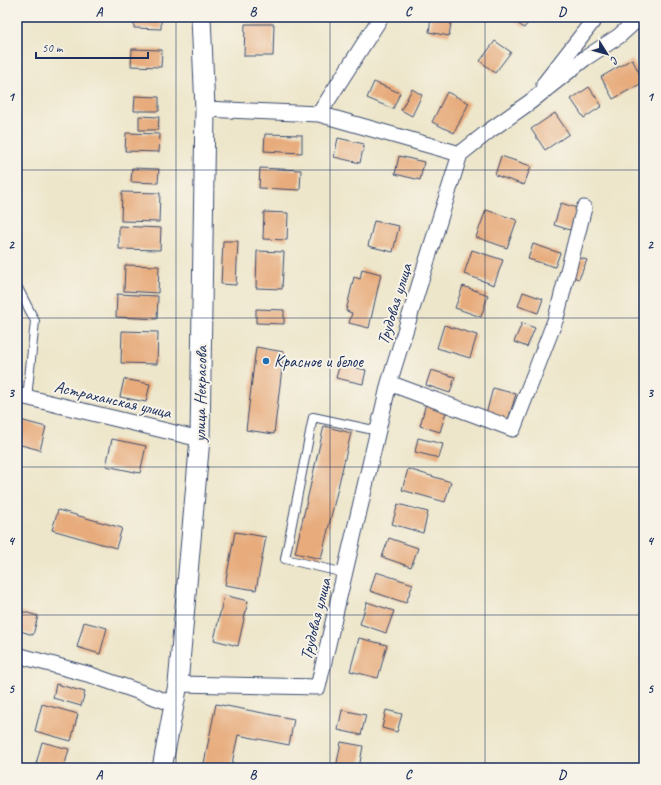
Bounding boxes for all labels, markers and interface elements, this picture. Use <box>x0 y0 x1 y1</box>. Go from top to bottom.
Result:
text: A <box>96 4 104 20</box>
text: B <box>250 4 258 20</box>
text: C <box>405 4 413 20</box>
text: D <box>558 4 567 20</box>
scale bar <box>36 34 148 60</box>
north arrow <box>587 34 627 74</box>
text: 50 m <box>42 40 64 56</box>
text: С <box>607 54 622 68</box>
text: 1 <box>8 89 16 105</box>
text: 1 <box>647 89 655 105</box>
text: 2 <box>8 237 15 253</box>
text: 2 <box>647 237 654 253</box>
street label: Трудовая улица <box>372 260 417 347</box>
street label: улица Некрасова <box>189 344 212 443</box>
place label: Красное и белое <box>274 351 364 372</box>
marker: Красное и белое <box>261 356 271 366</box>
street label: Астраханская улица <box>52 376 175 423</box>
text: 3 <box>8 385 15 401</box>
text: 3 <box>647 385 654 401</box>
text: 4 <box>8 533 16 549</box>
text: 4 <box>647 533 655 549</box>
street label: Трудовая улица <box>295 574 336 662</box>
text: 5 <box>8 681 15 697</box>
text: 5 <box>647 681 654 697</box>
text: A <box>96 767 104 783</box>
text: B <box>250 767 258 783</box>
text: C <box>405 767 413 783</box>
text: D <box>558 767 567 783</box>

